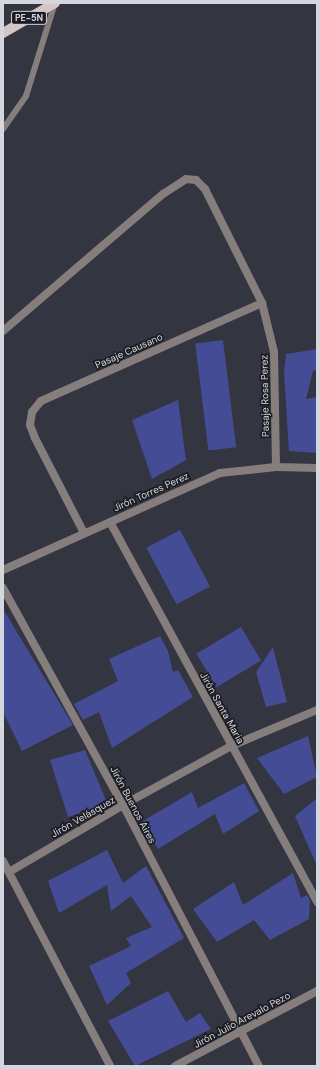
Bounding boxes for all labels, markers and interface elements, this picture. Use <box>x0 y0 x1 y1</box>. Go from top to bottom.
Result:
road number: PE-5N <box>10 11 48 25</box>
street label: Pasaje Causano <box>93 331 165 371</box>
street label: Pasaje Rosa Perez <box>258 355 272 437</box>
street label: Jirón Torres Perez <box>111 470 191 514</box>
street label: Jirón Santa Maria <box>197 670 247 746</box>
street label: Jirón Buenos Aires <box>108 765 158 845</box>
street label: Jirón Velásquez <box>49 794 117 840</box>
street label: Jirón Julio Arevalo Pezo <box>192 989 292 1051</box>

